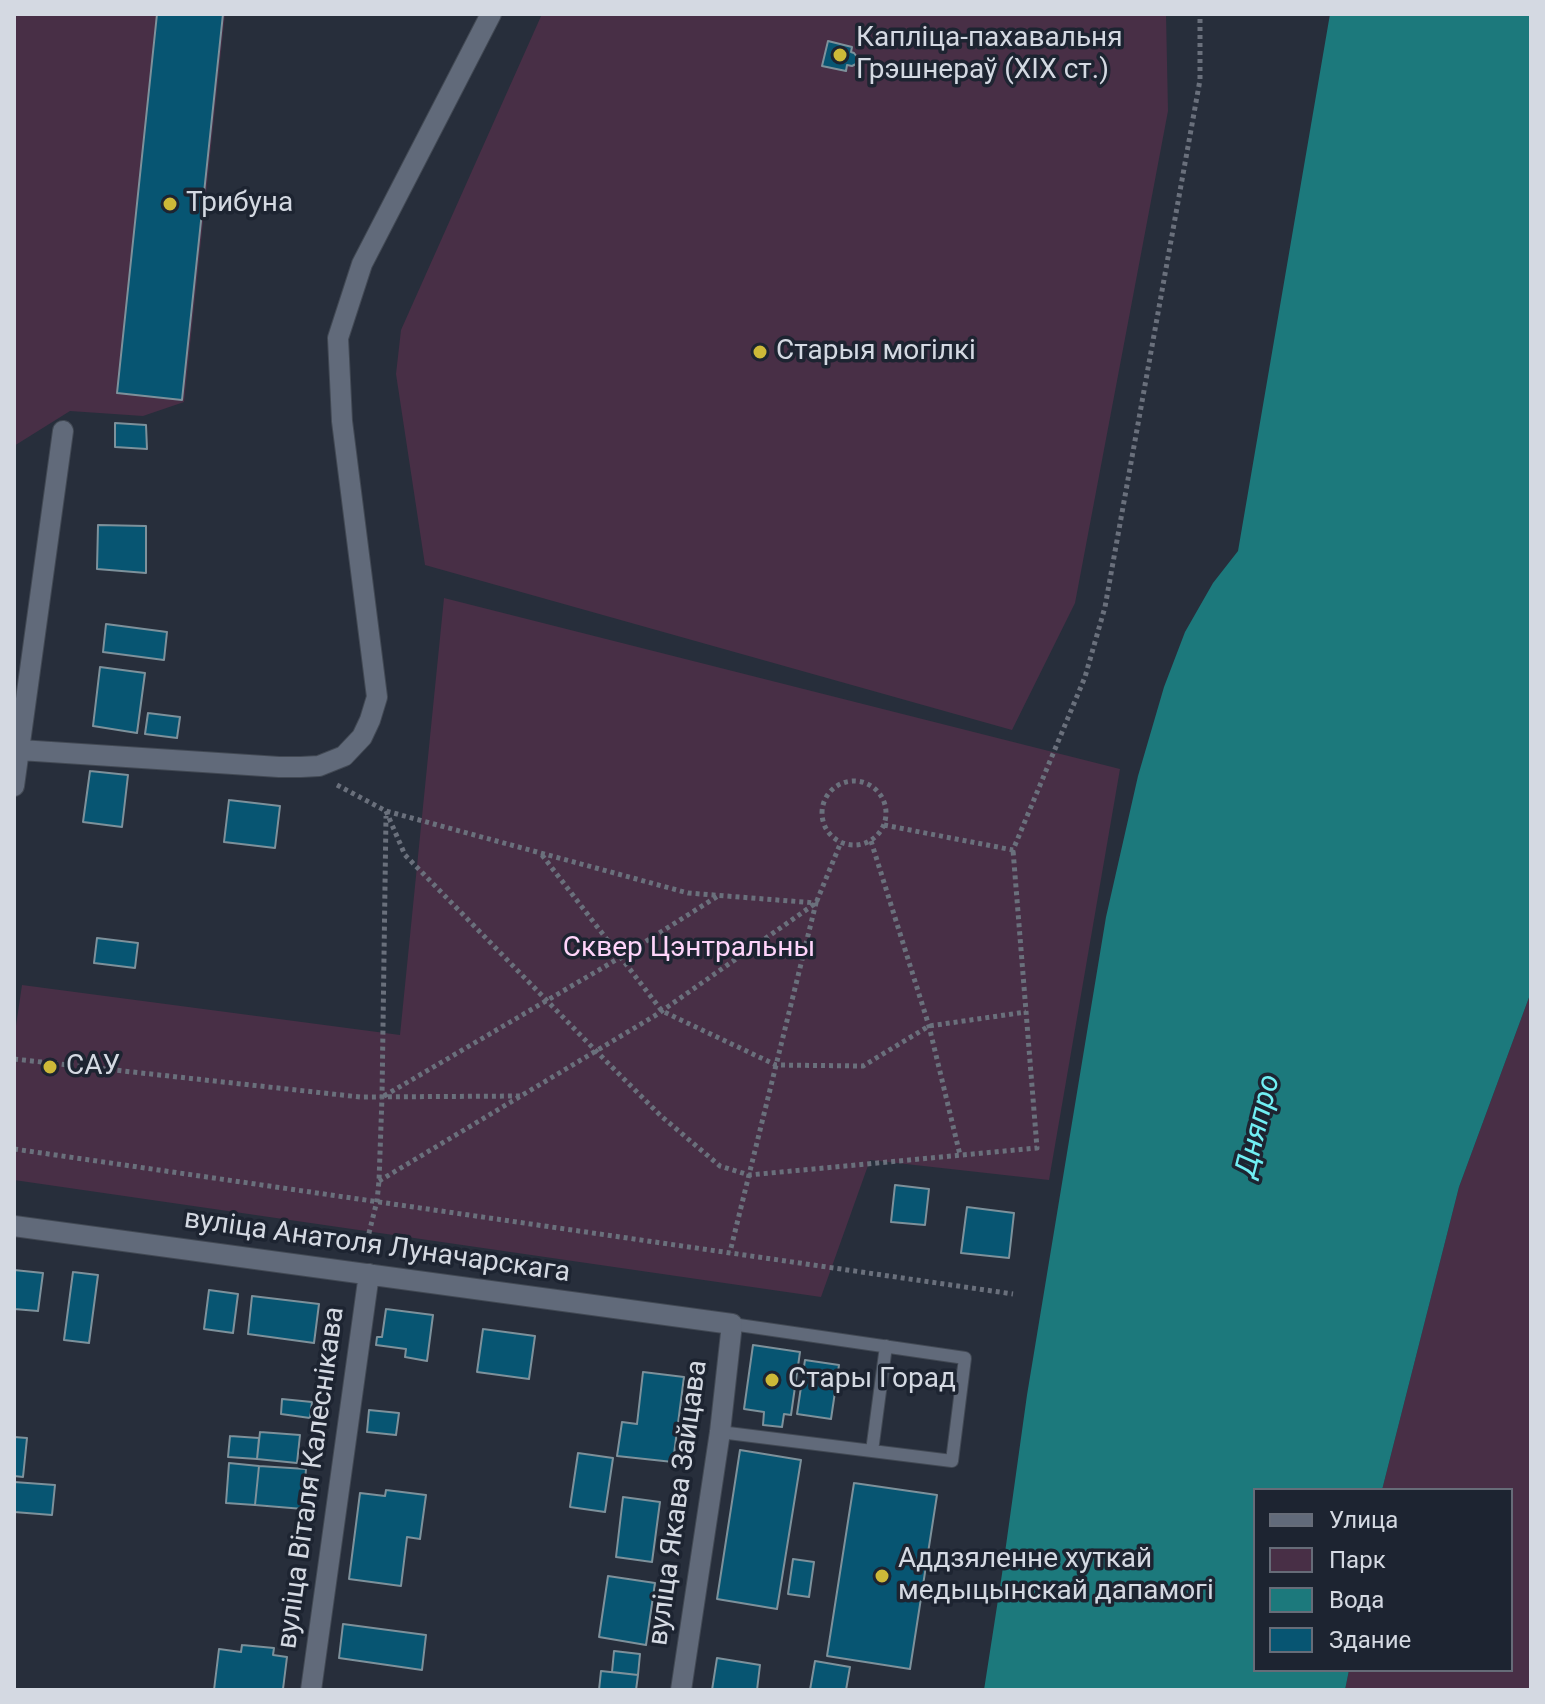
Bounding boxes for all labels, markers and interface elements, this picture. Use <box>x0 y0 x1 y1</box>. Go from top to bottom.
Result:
place label: Капліца-пахавальня Грэшнераў (XIX ст.) <box>856 22 1123 88</box>
marker: Капліца-пахавальня Грэшнераў (XIX ст.) <box>831 46 849 64</box>
place label: Трибуна <box>186 187 293 221</box>
marker: Трибуна <box>161 195 179 213</box>
place label: Старыя могілкі <box>776 335 976 369</box>
marker: Старыя могілкі <box>751 343 769 361</box>
park label: Сквер Цэнтральны <box>563 932 815 966</box>
place label: САУ <box>66 1050 120 1084</box>
marker: САУ <box>41 1058 59 1076</box>
water label: Дняпро <box>1229 1071 1289 1181</box>
street label: вуліца Анатоля Луначарскага <box>182 1203 572 1291</box>
street label: вуліца Віталя Калеснікава <box>271 1305 353 1651</box>
street label: вуліца Якава Зайцава <box>642 1358 716 1648</box>
place label: Стары Горад <box>788 1363 956 1397</box>
marker: Стары Горад <box>763 1371 781 1389</box>
legend <box>1253 1488 1513 1672</box>
text: Улица <box>1329 1506 1398 1534</box>
place label: Аддзяленне хуткай медыцынскай дапамогі <box>898 1543 1214 1609</box>
text: Парк <box>1329 1546 1386 1574</box>
marker: Аддзяленне хуткай медыцынскай дапамогі <box>873 1567 891 1585</box>
text: Вода <box>1329 1586 1384 1614</box>
text: Здание <box>1329 1626 1411 1654</box>

